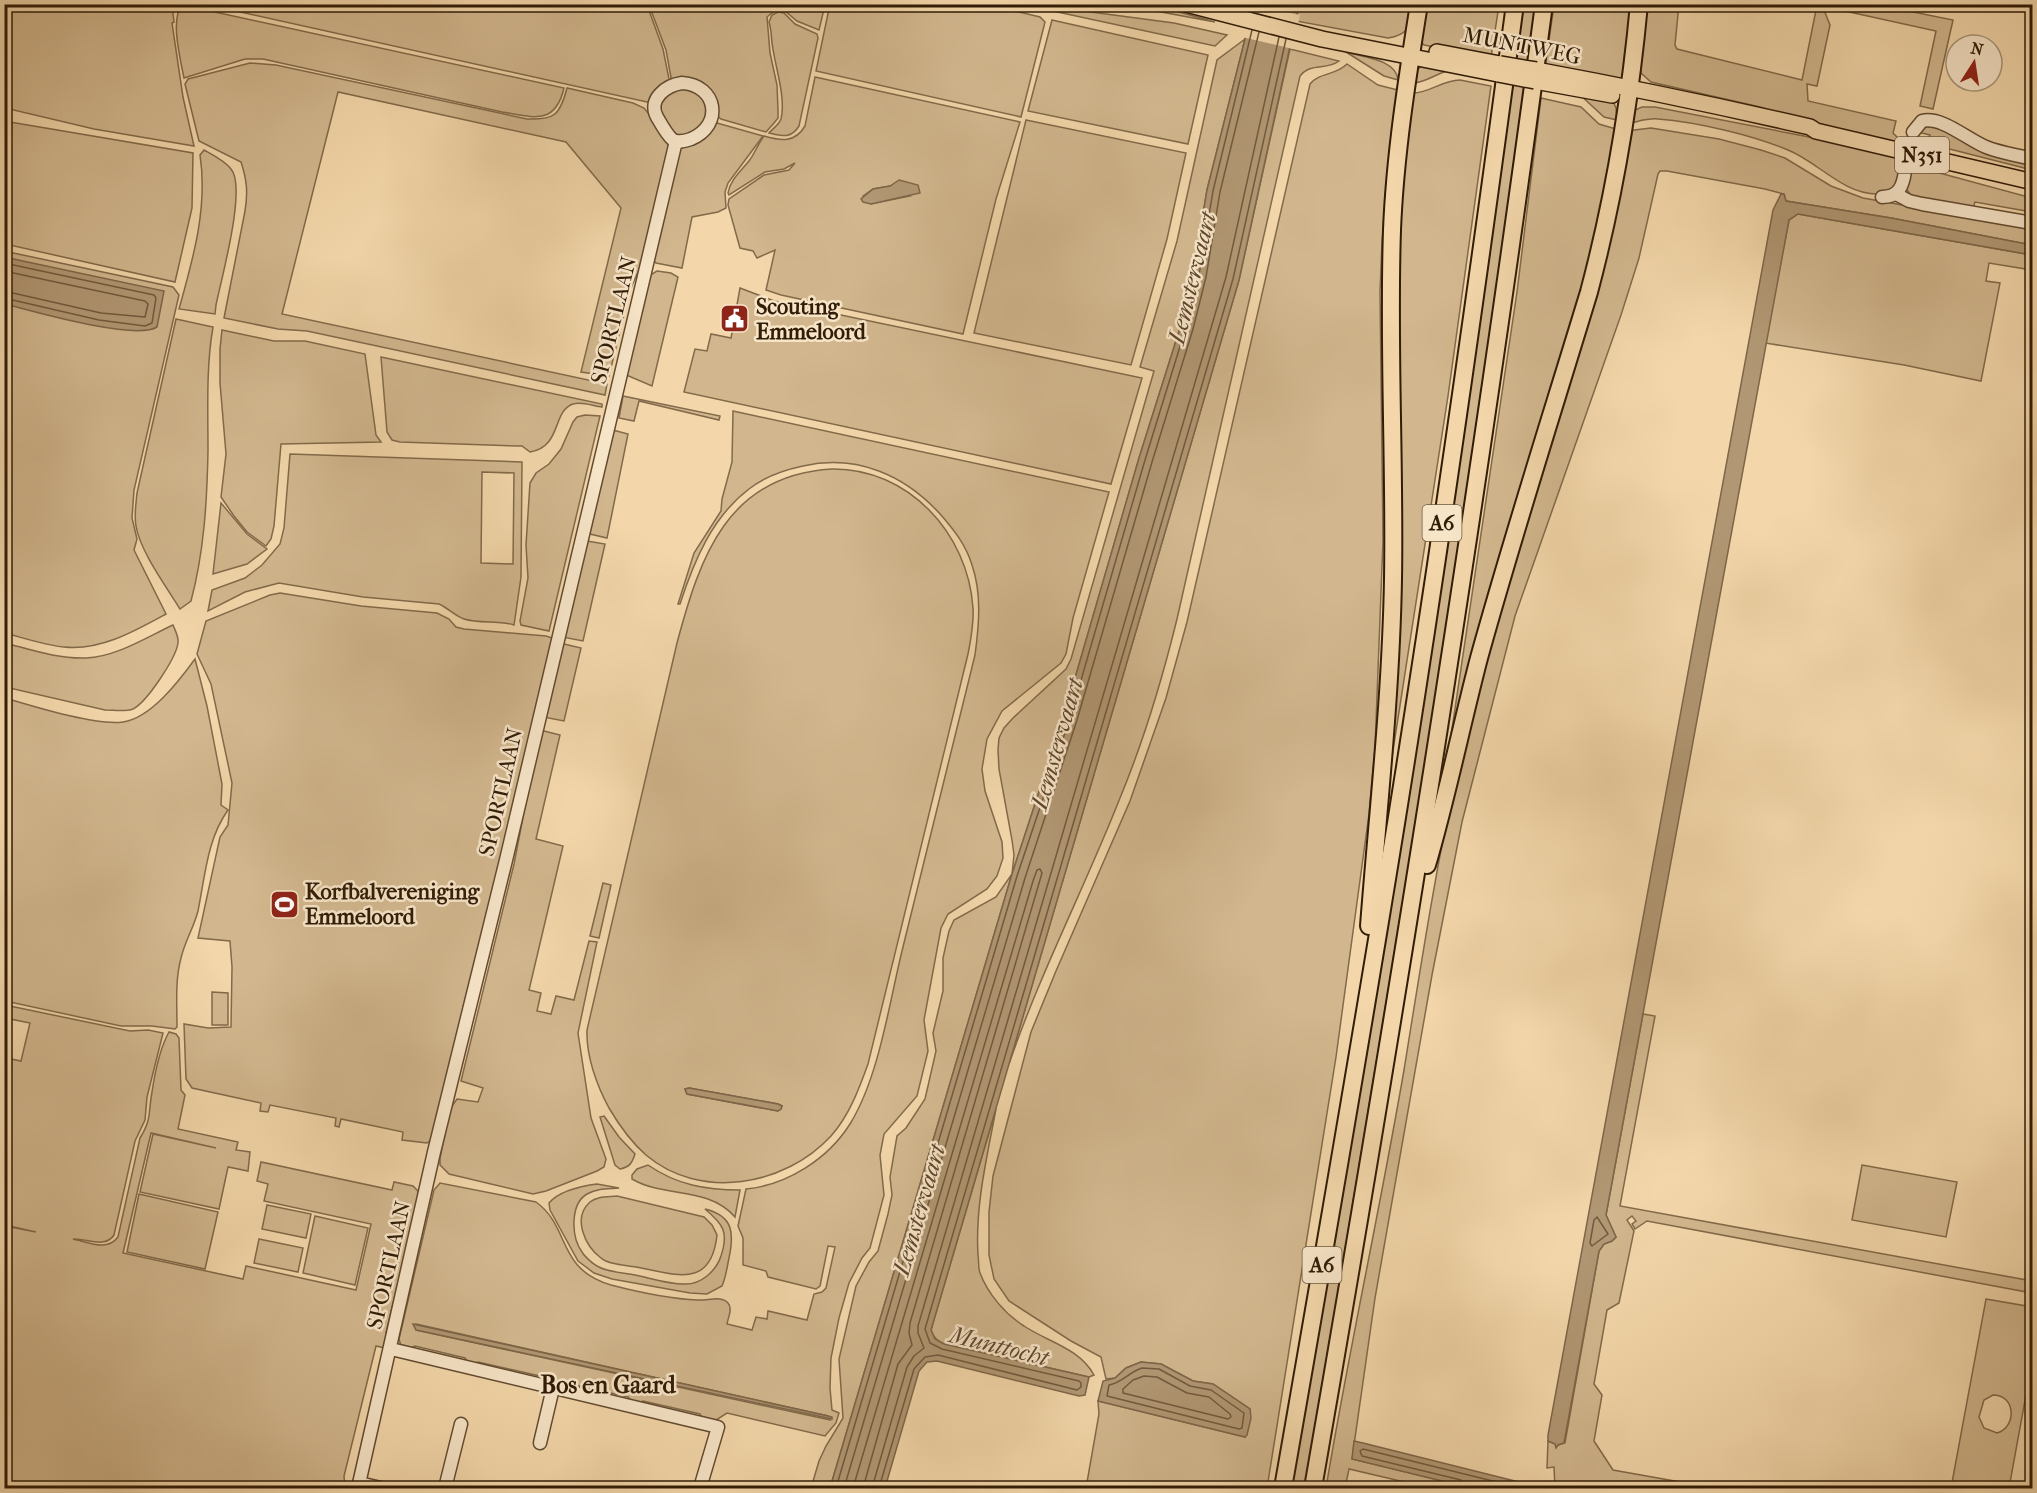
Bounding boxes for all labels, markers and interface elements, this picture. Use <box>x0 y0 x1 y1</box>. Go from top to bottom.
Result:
street label: MUNTWEG <box>1461 22 1583 70</box>
north arrow <box>1944 33 2004 93</box>
text: N <box>1969 38 1986 60</box>
road number: N351 <box>1895 137 1949 173</box>
water label: Lemstervaart <box>1162 207 1222 349</box>
street label: SPORTLAAN <box>586 253 642 387</box>
place label: Scouting Emmeloord <box>756 294 867 345</box>
public building icon: Scouting Emmeloord <box>719 303 751 335</box>
road number: A6 <box>1422 505 1462 541</box>
water label: Lemstervaart <box>1024 674 1090 815</box>
street label: SPORTLAAN <box>474 725 528 859</box>
place label: Korfbalvereniging Emmeloord <box>305 879 481 930</box>
sports icon: Korfbalvereniging Emmeloord <box>268 888 300 920</box>
water label: Lemstervaart <box>886 1140 952 1281</box>
street label: SPORTLAAN <box>362 1198 416 1332</box>
road number: A6 <box>1302 1247 1342 1283</box>
water label: Munttocht <box>945 1320 1053 1372</box>
district label: Bos en Gaard <box>541 1371 676 1399</box>

